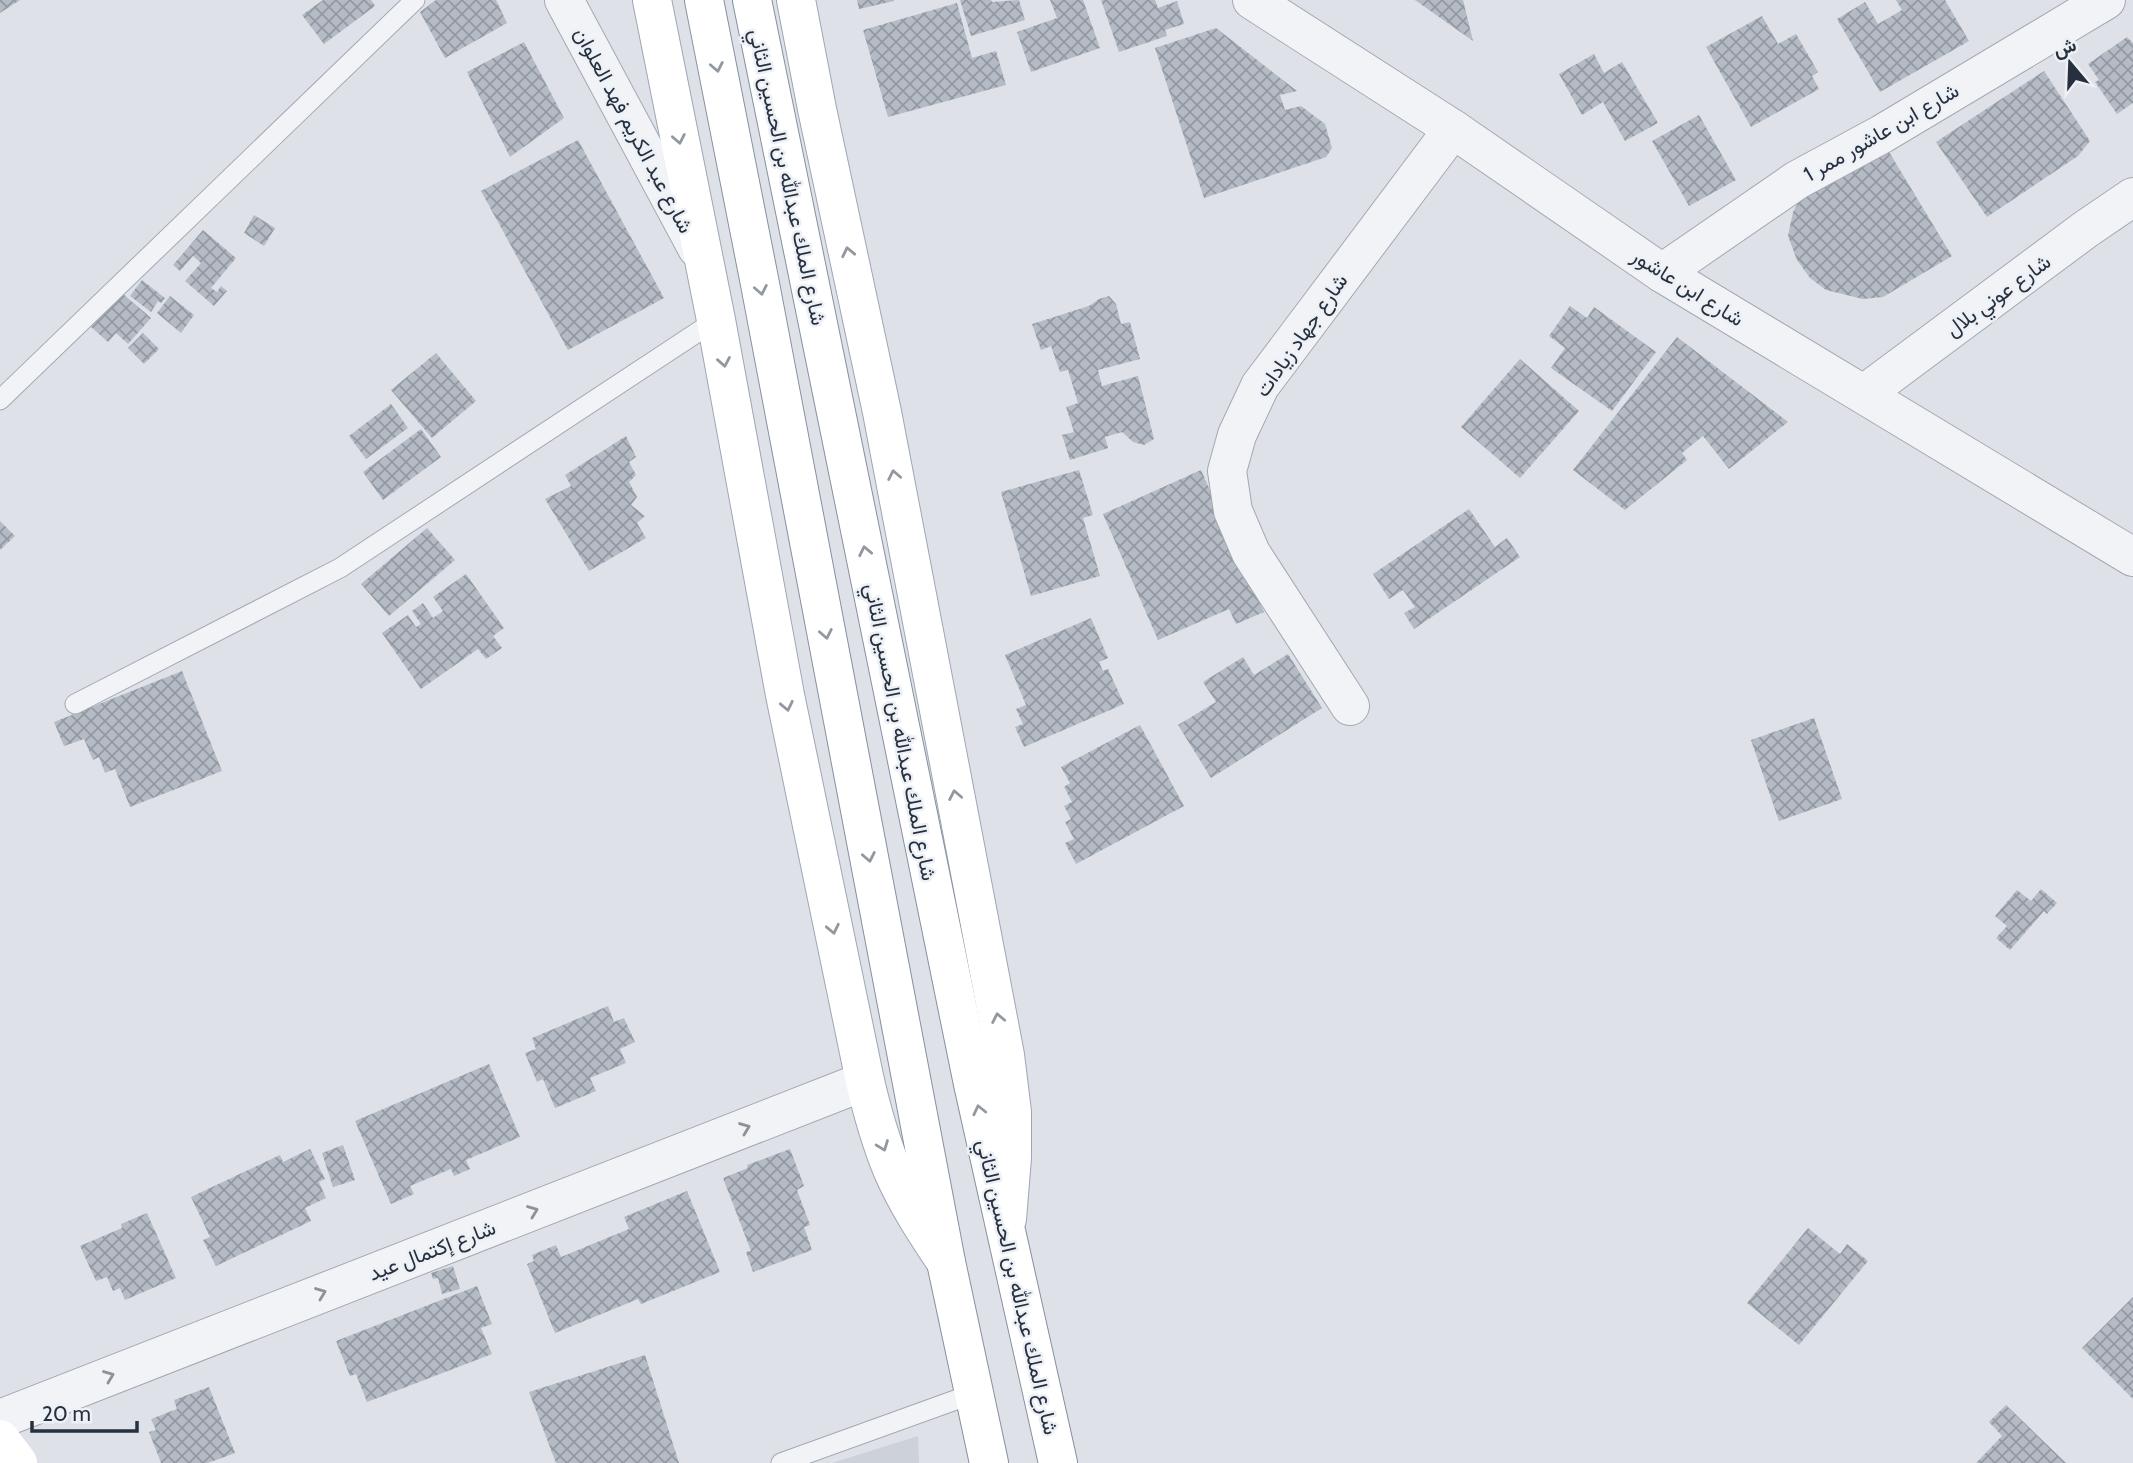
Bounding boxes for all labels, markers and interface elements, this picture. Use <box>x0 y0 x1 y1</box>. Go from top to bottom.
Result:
street label: شارع عبد الكريم فهد العلوان <box>567 23 699 238</box>
street label: شارع الملك عبدالله بن الحسين الثاني <box>739 27 832 328</box>
north arrow <box>2035 28 2105 98</box>
text: ش <box>2050 33 2079 62</box>
one-way arrow <box>709 61 724 73</box>
street label: شارع ابن عاشور ممر 1 <box>1799 77 1964 188</box>
one-way arrow <box>671 133 686 145</box>
street label: شارع ابن عاشور <box>1625 242 1749 333</box>
one-way arrow <box>841 246 856 258</box>
street label: شارع عوني بلال <box>1941 248 2058 346</box>
street label: شارع جهاد زيادات <box>1249 269 1354 402</box>
one-way arrow <box>753 284 768 296</box>
one-way arrow <box>716 356 731 368</box>
one-way arrow <box>888 469 903 481</box>
one-way arrow <box>858 545 873 557</box>
street label: شارع الملك عبدالله بن الحسين الثاني <box>855 581 942 884</box>
one-way arrow <box>818 628 833 640</box>
one-way arrow <box>778 700 793 712</box>
one-way arrow <box>948 789 963 801</box>
one-way arrow <box>861 852 876 863</box>
one-way arrow <box>824 923 839 935</box>
one-way arrow <box>991 1012 1006 1024</box>
one-way arrow <box>972 1104 987 1116</box>
one-way arrow <box>738 1122 750 1136</box>
street label: شارع الملك عبدالله بن الحسين الثاني <box>967 1137 1064 1438</box>
one-way arrow <box>875 1140 889 1152</box>
one-way arrow <box>526 1205 538 1219</box>
street label: شارع إكتمال عيد <box>365 1214 500 1288</box>
one-way arrow <box>314 1288 326 1302</box>
one-way arrow <box>103 1371 115 1385</box>
scale bar <box>32 1390 136 1434</box>
text: 20 m <box>42 1401 91 1426</box>

